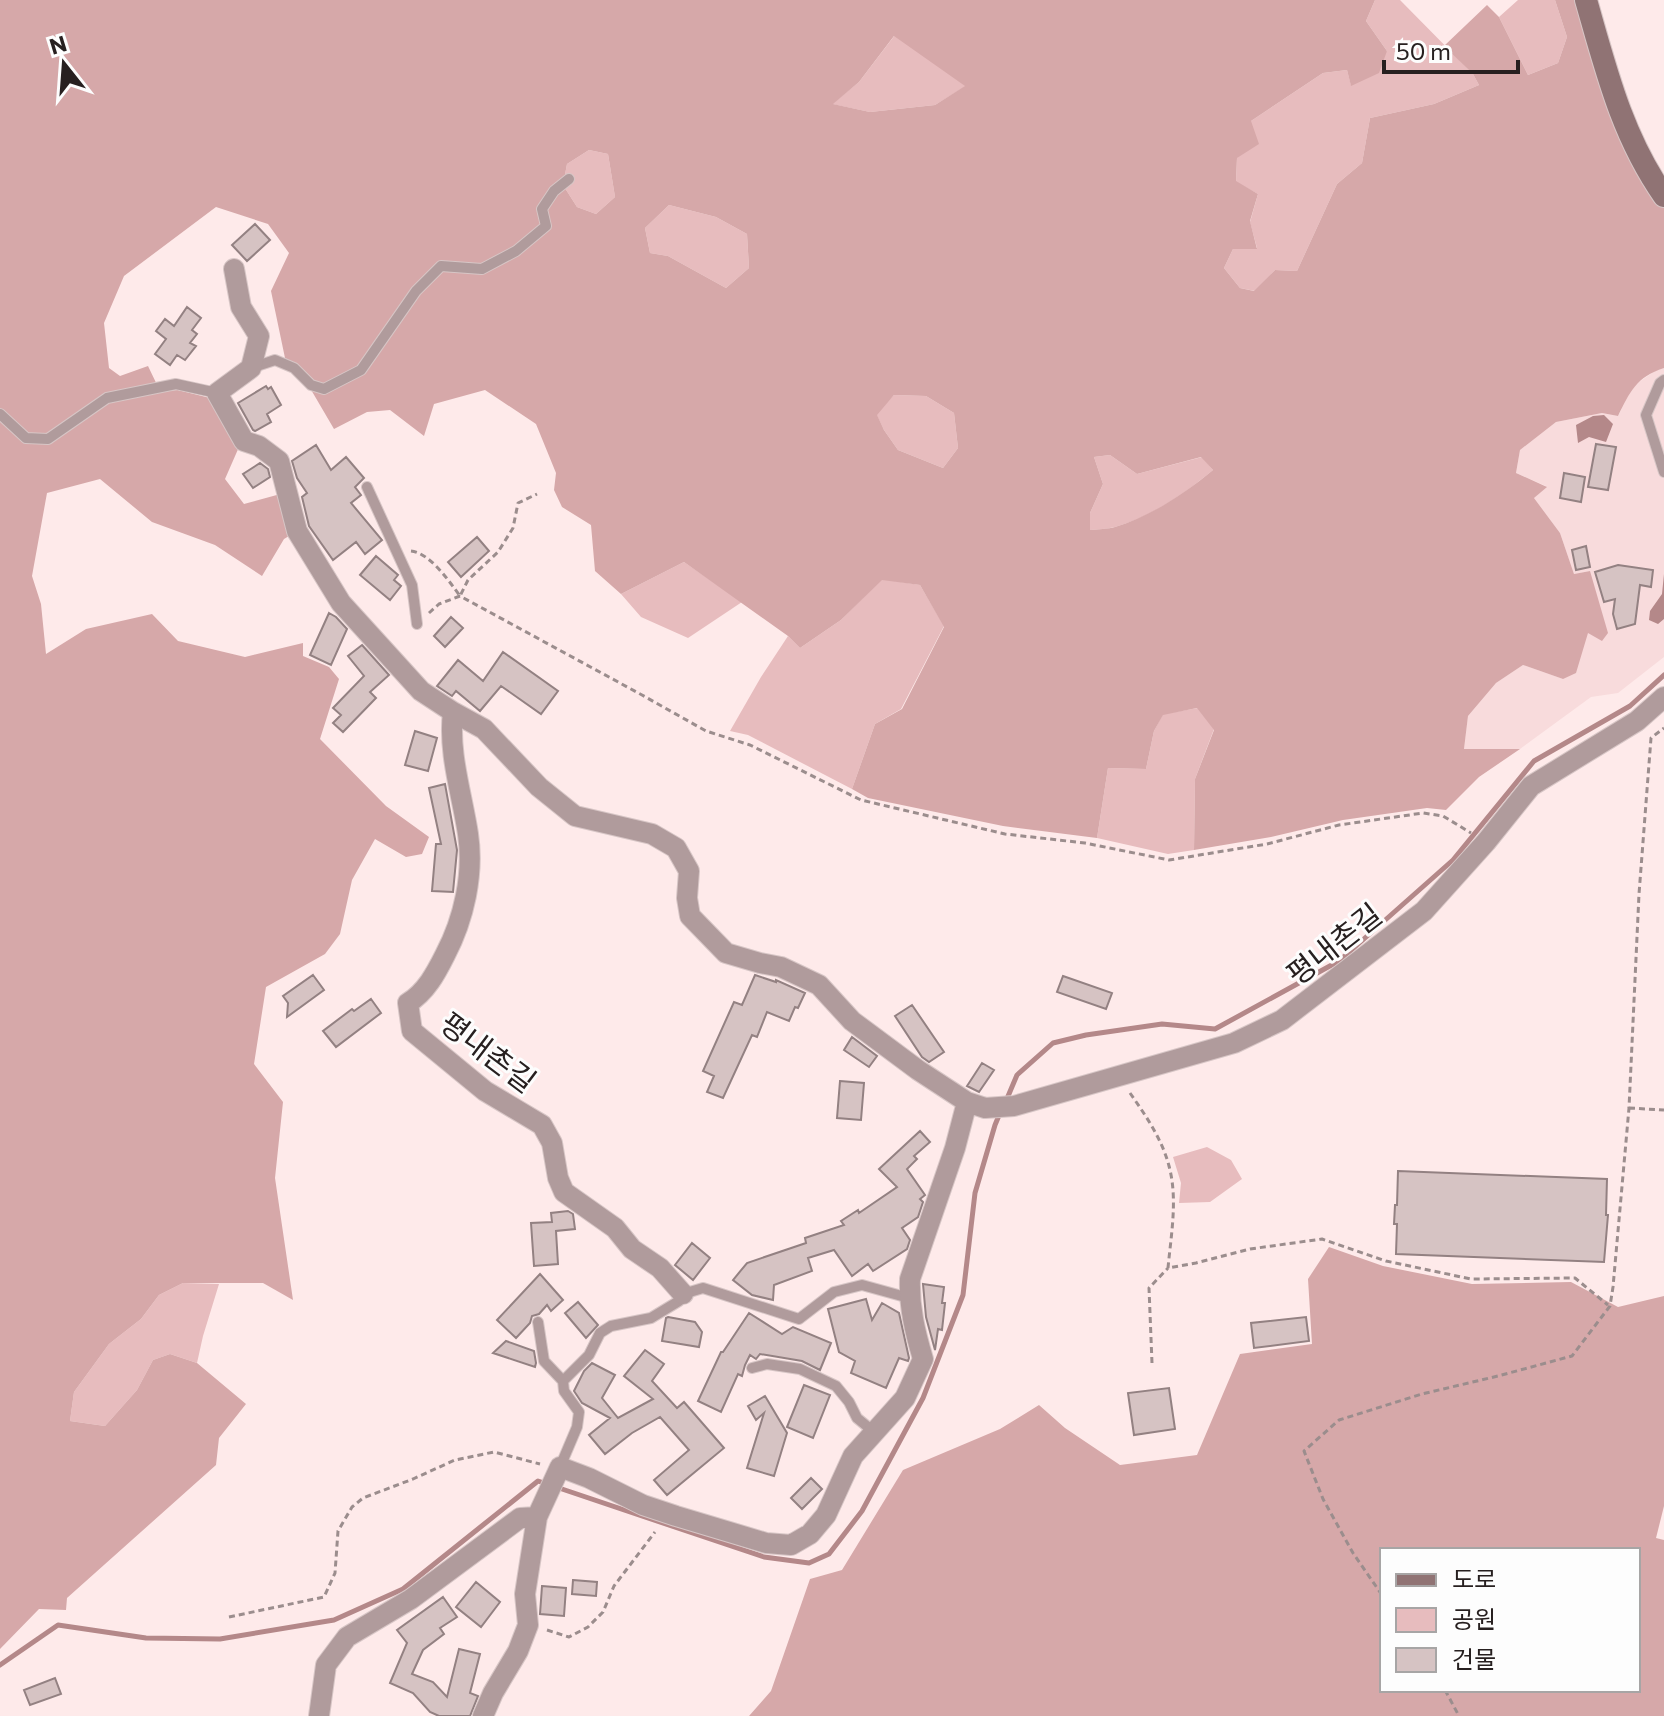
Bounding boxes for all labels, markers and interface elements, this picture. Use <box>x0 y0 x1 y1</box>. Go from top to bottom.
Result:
north arrow <box>24 24 104 104</box>
scale bar <box>1384 24 1518 74</box>
text: N <box>46 29 70 60</box>
text: 50 m <box>1396 36 1451 65</box>
street label: 평내촌길 <box>1278 894 1388 992</box>
street label: 평내촌길 <box>434 1003 544 1099</box>
legend <box>1380 1548 1640 1692</box>
text: 도로 <box>1452 1564 1496 1593</box>
text: 공원 <box>1452 1604 1496 1633</box>
text: 건물 <box>1452 1644 1496 1673</box>

